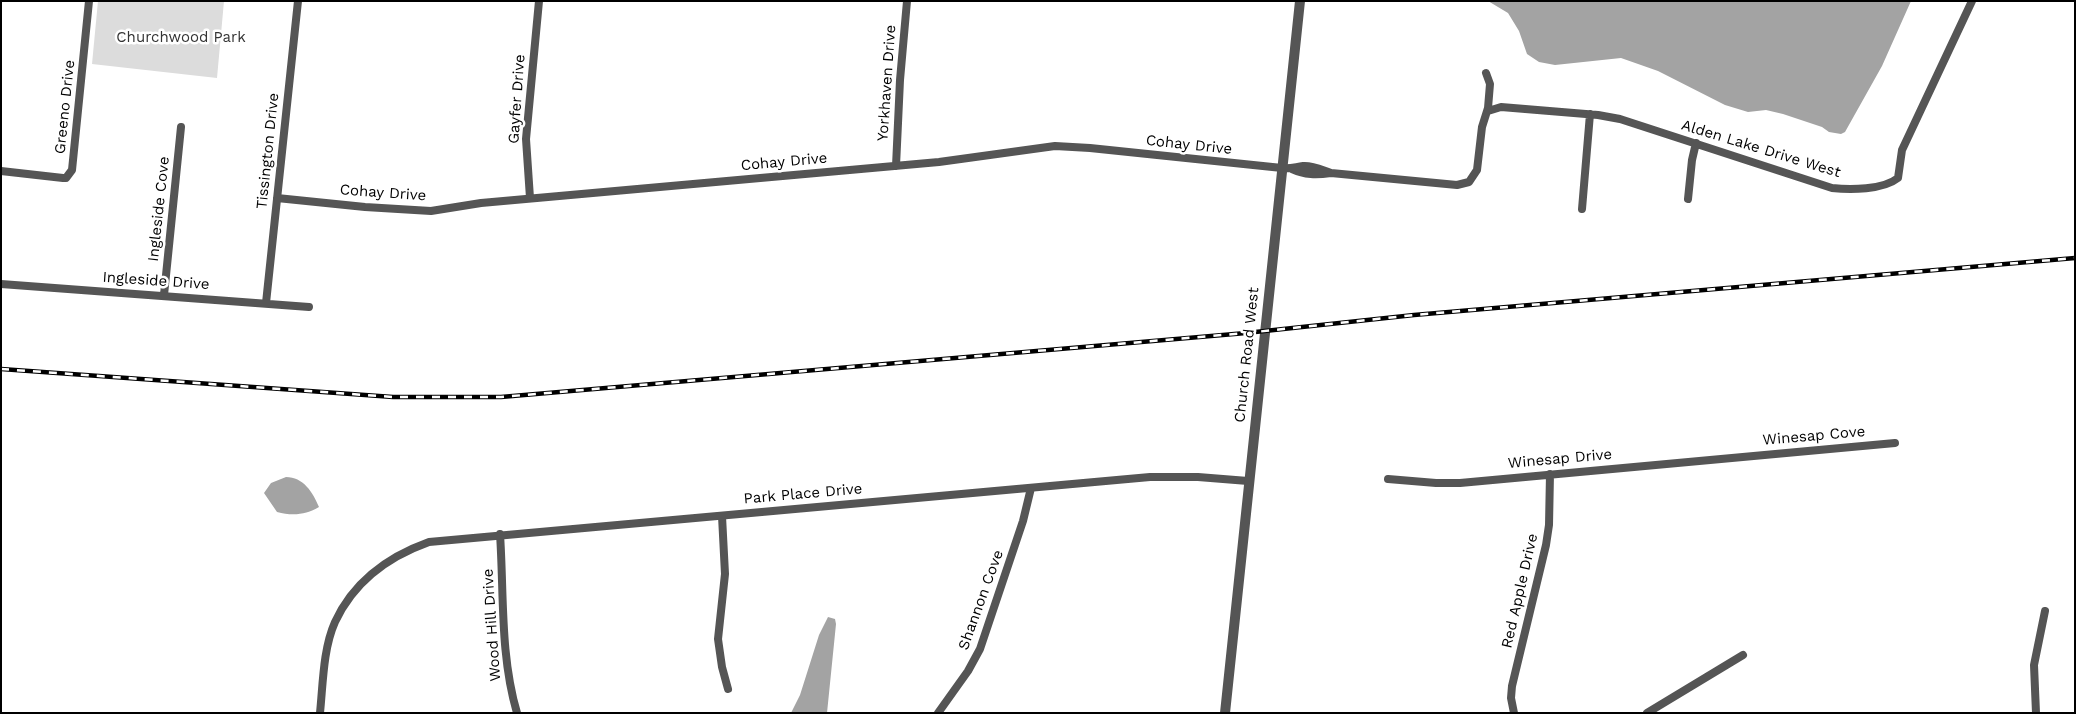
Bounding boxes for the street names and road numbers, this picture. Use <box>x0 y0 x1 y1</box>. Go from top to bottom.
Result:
street label: Yorkhaven Drive <box>874 24 900 142</box>
street label: Gayfer Drive <box>505 54 529 144</box>
street label: Greeno Drive <box>51 59 79 155</box>
street label: Tissington Drive <box>253 92 283 210</box>
street label: Alden Lake Drive West <box>1679 116 1843 182</box>
street label: Cohay Drive <box>1145 132 1233 158</box>
street label: Cohay Drive <box>740 149 828 175</box>
street label: Ingleside Cove <box>145 156 173 262</box>
street label: Cohay Drive <box>339 181 427 205</box>
street label: Ingleside Drive <box>102 268 210 294</box>
street label: Church Road West <box>1231 286 1263 424</box>
street label: Winesap Cove <box>1762 423 1866 449</box>
street label: Winesap Drive <box>1507 445 1613 473</box>
street label: Park Place Drive <box>743 480 863 508</box>
street label: Red Apple Drive <box>1498 532 1542 650</box>
street label: Shannon Cove <box>955 548 1007 652</box>
street label: Wood Hill Drive <box>479 568 505 682</box>

